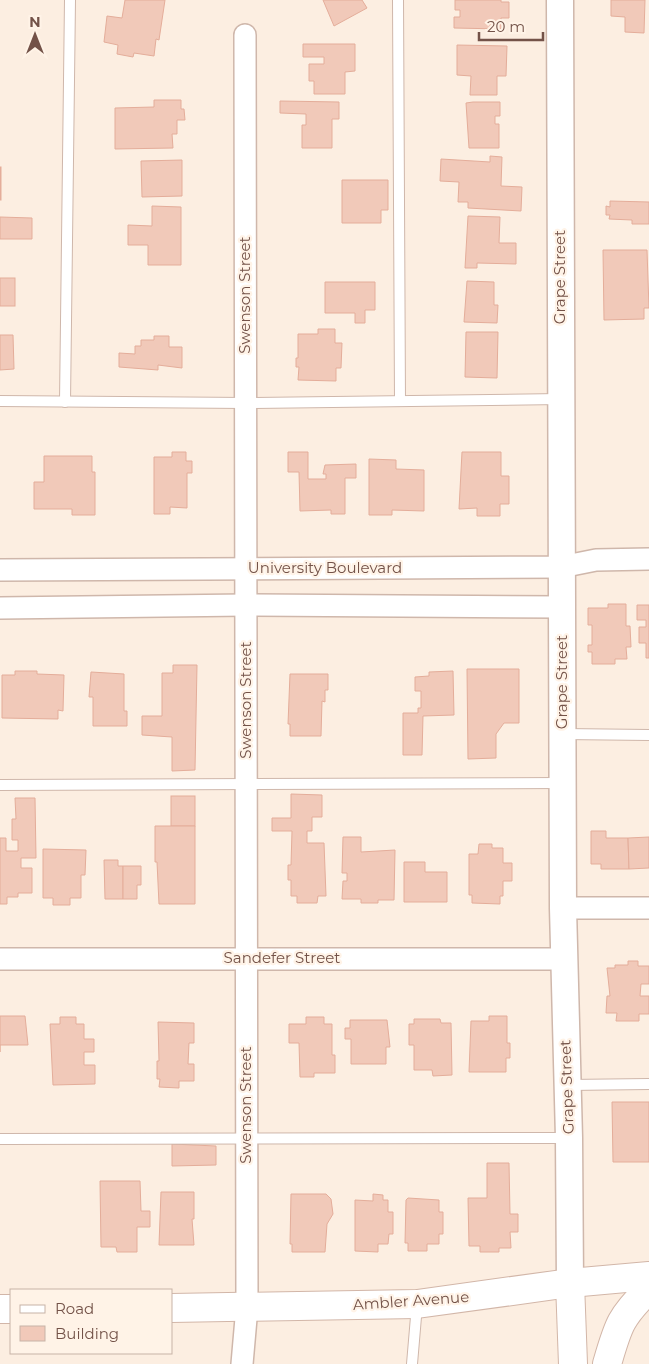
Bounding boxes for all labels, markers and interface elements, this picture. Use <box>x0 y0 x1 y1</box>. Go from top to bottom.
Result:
north arrow <box>10 10 60 60</box>
scale bar <box>479 10 543 42</box>
text: N <box>29 13 41 31</box>
text: 20 m <box>487 17 525 36</box>
street label: Grape Street <box>550 230 569 324</box>
street label: Swenson Street <box>235 236 254 354</box>
street label: University Boulevard <box>248 558 402 577</box>
street label: Grape Street <box>552 635 571 729</box>
street label: Swenson Street <box>236 641 255 759</box>
street label: Sandefer Street <box>224 948 340 967</box>
street label: Grape Street <box>555 1040 578 1135</box>
street label: Swenson Street <box>236 1046 255 1164</box>
street label: Ambler Avenue <box>352 1287 470 1314</box>
legend <box>10 1289 172 1354</box>
text: Road <box>55 1299 94 1318</box>
text: Building <box>55 1324 119 1343</box>

